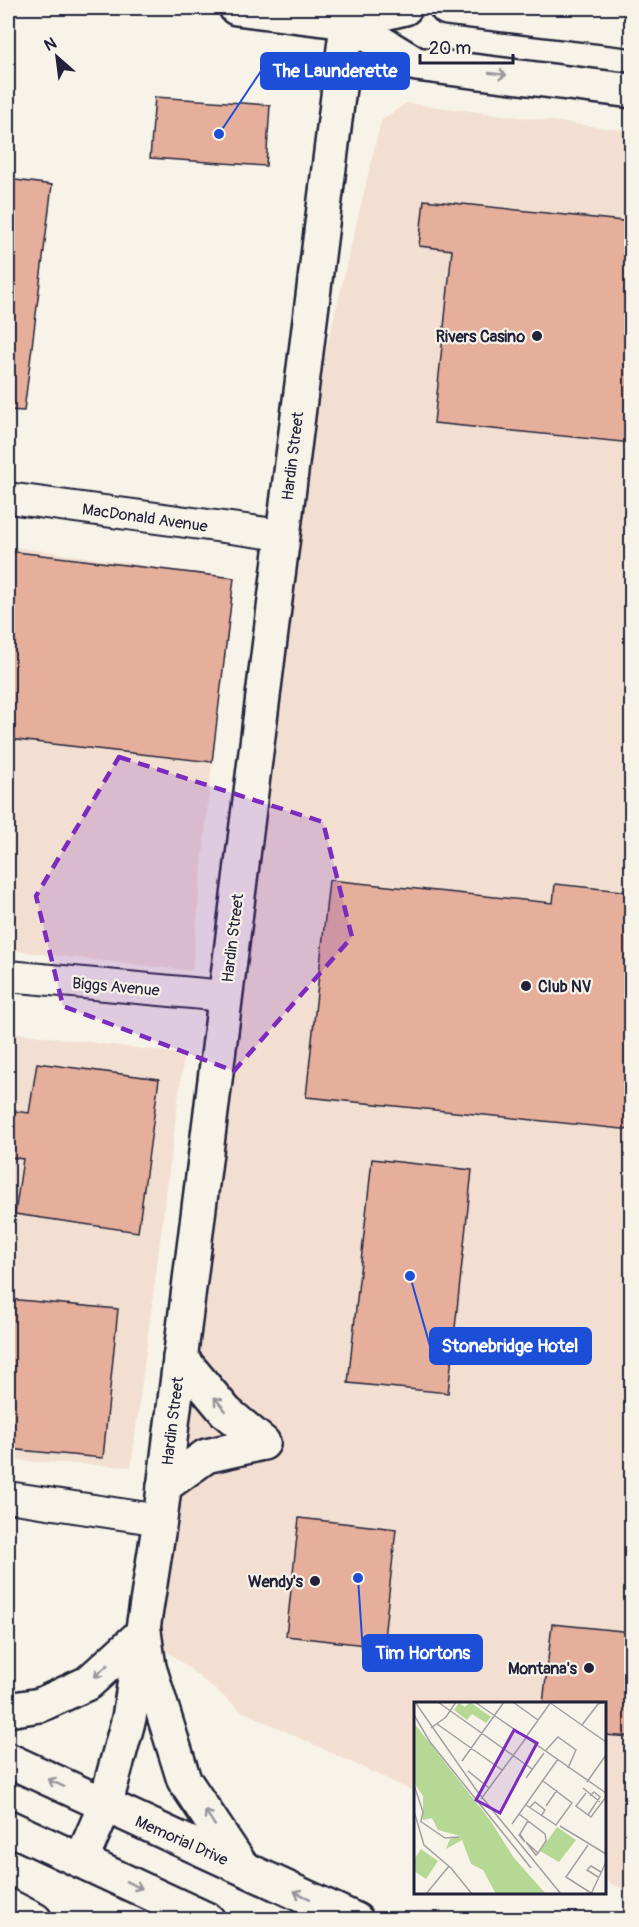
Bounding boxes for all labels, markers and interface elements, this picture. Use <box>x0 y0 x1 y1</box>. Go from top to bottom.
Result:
north arrow <box>27 27 87 87</box>
scale bar <box>420 27 513 65</box>
text: N <box>41 33 60 56</box>
text: 20 m <box>429 37 471 60</box>
callout: The Launderette <box>261 53 409 89</box>
text: The Launderette <box>272 60 399 83</box>
one-way arrow <box>488 69 507 80</box>
place label: Rivers Casino <box>436 327 525 347</box>
marker: Rivers Casino <box>530 329 544 343</box>
street label: Hardin Street <box>278 410 308 502</box>
street label: MacDonald Avenue <box>81 499 209 537</box>
street label: Hardin Street <box>218 892 248 984</box>
street label: Biggs Avenue <box>71 973 161 1001</box>
place label: Club NV <box>538 977 592 997</box>
marker: Club NV <box>519 979 533 993</box>
callout: Stonebridge Hotel <box>430 1328 591 1364</box>
text: Stonebridge Hotel <box>442 1335 578 1358</box>
street label: Hardin Street <box>158 1375 188 1467</box>
one-way arrow <box>213 1397 226 1413</box>
place label: Wendy's <box>248 1572 304 1592</box>
marker: Wendy's <box>308 1574 322 1588</box>
callout: Tim Hortons <box>363 1635 482 1671</box>
text: Tim Hortons <box>375 1642 471 1665</box>
place label: Montana's <box>508 1659 578 1679</box>
marker: Montana's <box>582 1661 596 1675</box>
one-way arrow <box>94 1664 109 1678</box>
inset map <box>414 1702 606 1894</box>
one-way arrow <box>48 1777 66 1788</box>
one-way arrow <box>203 1810 215 1827</box>
street label: Memorial Drive <box>132 1812 231 1870</box>
one-way arrow <box>125 1881 143 1892</box>
one-way arrow <box>294 1888 312 1900</box>

